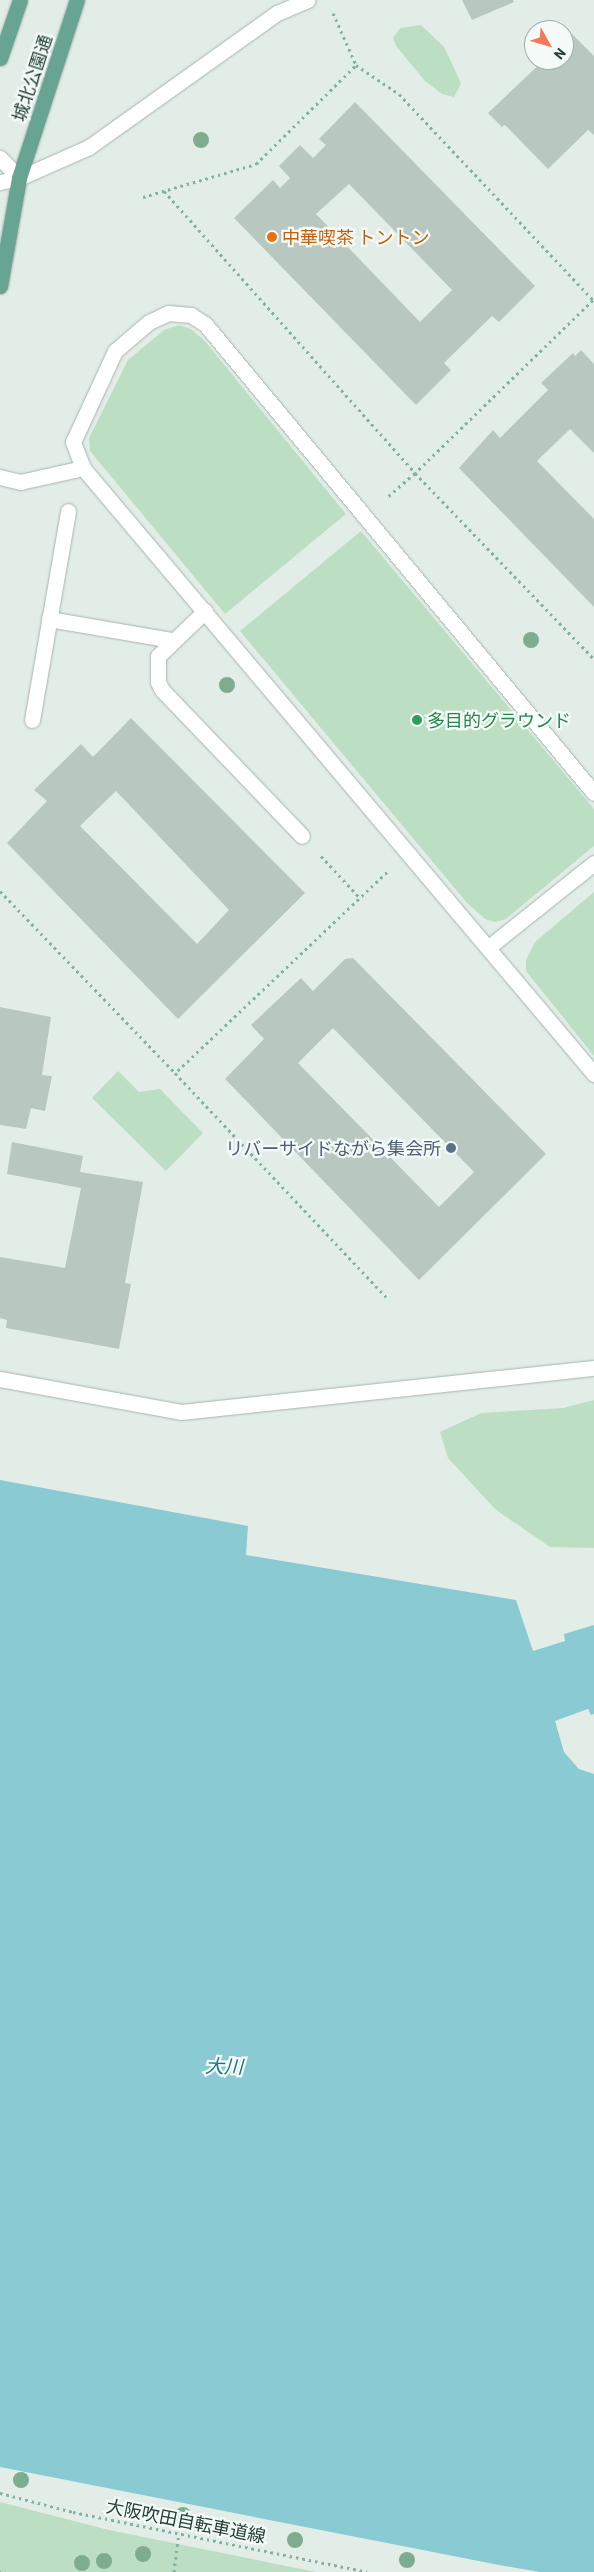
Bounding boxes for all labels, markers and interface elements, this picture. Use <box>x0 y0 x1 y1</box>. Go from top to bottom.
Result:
north arrow <box>524 20 574 70</box>
street label: 城北公園通 <box>8 32 56 124</box>
text: N <box>551 45 570 63</box>
place label: 中華喫茶 トントン <box>282 226 430 248</box>
marker: 中華喫茶 トントン <box>266 231 278 243</box>
place label: 多目的グラウンド <box>427 709 571 731</box>
marker: 多目的グラウンド <box>411 714 423 726</box>
place label: リバーサイドながら集会所 <box>225 1137 441 1159</box>
marker: リバーサイドながら集会所 <box>445 1142 457 1154</box>
water label: 大川 <box>205 2054 243 2078</box>
street label: 大阪吹田自転車道線 <box>104 2495 268 2547</box>

